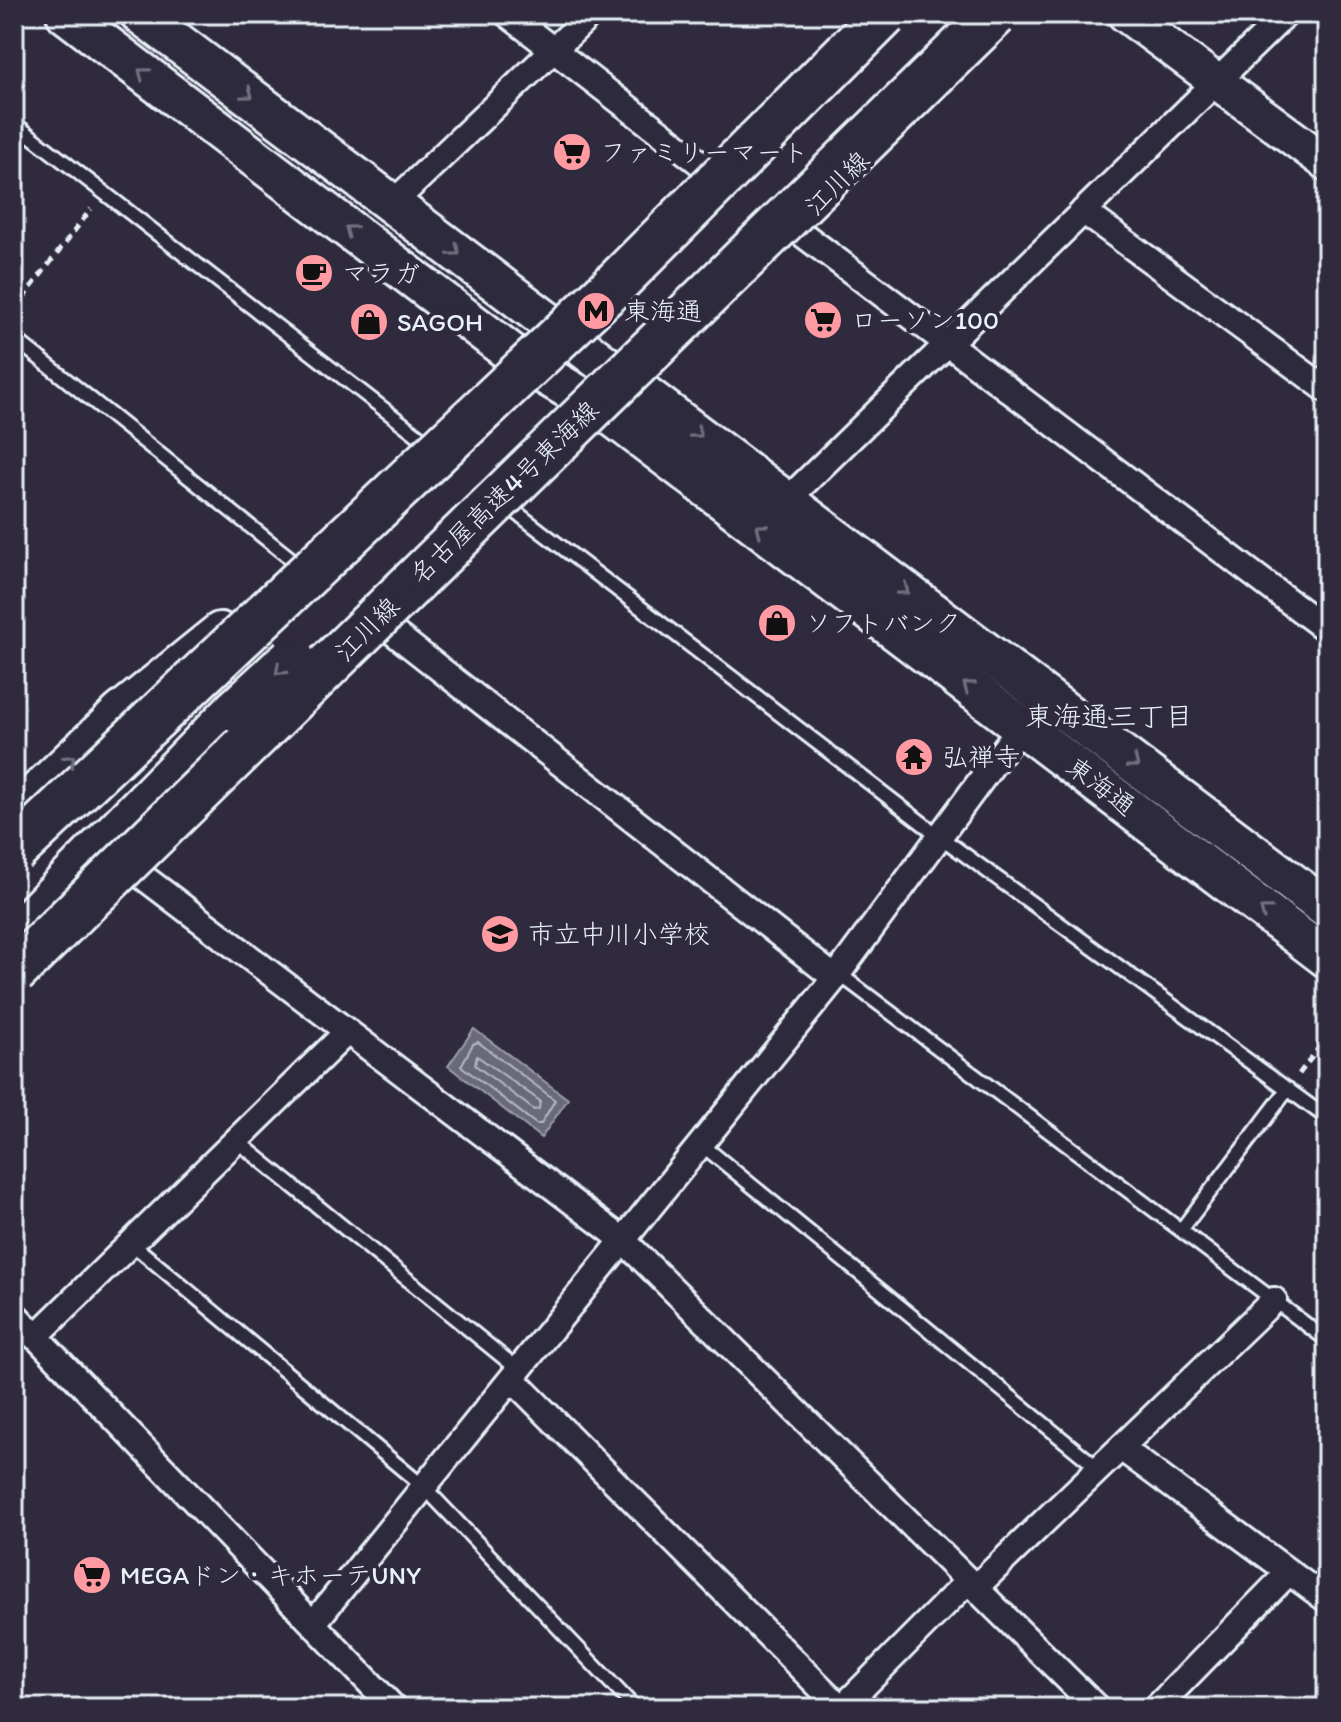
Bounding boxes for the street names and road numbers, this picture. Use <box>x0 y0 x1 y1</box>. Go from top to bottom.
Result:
street label: 江川線 <box>798 144 876 222</box>
street label: 名古屋高速4号東海線 <box>403 394 605 590</box>
street label: 江川線 <box>328 590 406 668</box>
street label: 東海通 <box>1060 750 1142 822</box>

